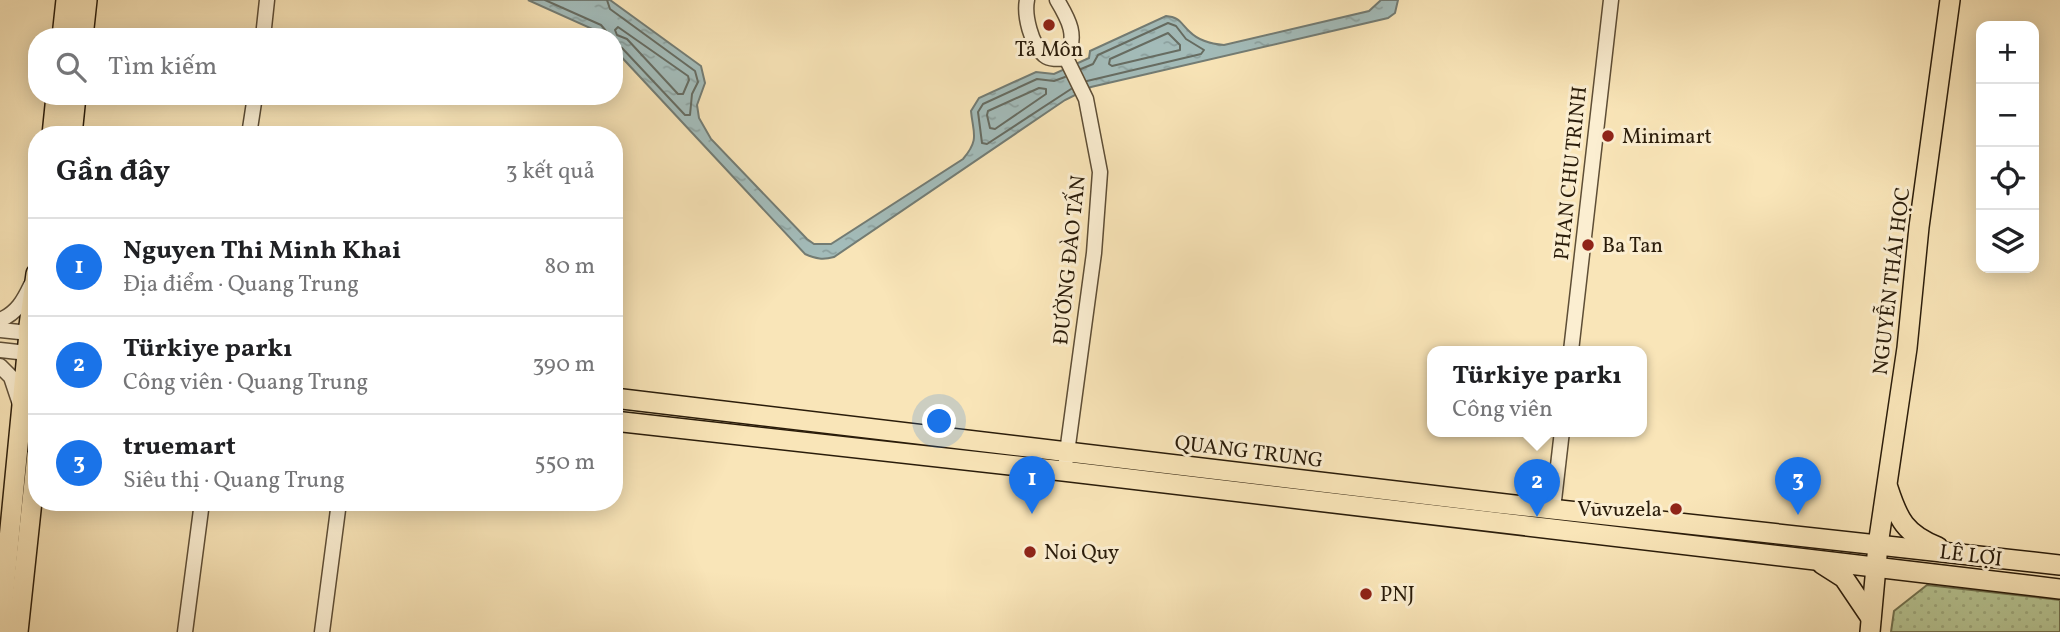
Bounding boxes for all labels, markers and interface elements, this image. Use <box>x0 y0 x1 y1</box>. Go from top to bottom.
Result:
marker: Tả Môn <box>1041 17 1057 33</box>
map controls <box>1976 21 2039 273</box>
button: + <box>1976 21 2039 84</box>
search box <box>28 28 623 105</box>
place label: Tả Môn <box>1015 36 1083 65</box>
icon: search <box>52 48 90 86</box>
text: Tìm kiếm <box>108 49 217 85</box>
button: − <box>1976 84 2039 147</box>
street label: PHAN CHU TRINH <box>1548 85 1595 262</box>
place label: Minimart <box>1622 123 1712 152</box>
marker: Minimart <box>1600 128 1616 144</box>
button: locate <box>1976 147 2039 210</box>
text: Gần đây <box>56 151 170 193</box>
text: 3 kết quả <box>506 156 595 188</box>
street label: ĐƯỜNG ĐÀO TẤN <box>1046 174 1094 347</box>
street label: NGUYỄN THÁI HỌC <box>1864 185 1918 377</box>
button: layers <box>1976 210 2039 273</box>
place label: Ba Tan <box>1602 232 1663 261</box>
text: Nguyen Thi Minh Khai <box>123 233 401 269</box>
marker: Ba Tan <box>1580 237 1596 253</box>
text: 1 <box>74 251 84 283</box>
text: 80 m <box>545 251 595 283</box>
text: Địa điểm · Quang Trung <box>123 269 359 301</box>
text: Türkiye parkı <box>123 331 292 367</box>
popup <box>1427 346 1647 437</box>
text: 2 <box>73 349 85 381</box>
text: 390 m <box>532 349 595 381</box>
text: Türkiye parkı <box>1452 358 1622 394</box>
text: Công viên · Quang Trung <box>123 367 368 399</box>
text: Công viên <box>1452 394 1553 426</box>
your location <box>922 404 956 438</box>
text: truemart <box>123 429 236 465</box>
street label: QUANG TRUNG <box>1173 429 1325 476</box>
text: 3 <box>73 447 85 479</box>
text: 550 m <box>535 447 595 479</box>
pin: 1 <box>1009 456 1055 514</box>
pin: 3 <box>1775 457 1821 515</box>
pin: 2 <box>1514 459 1560 517</box>
text: Siêu thị · Quang Trung <box>123 465 345 497</box>
place label: Vuvuzela <box>1577 496 1662 525</box>
marker: Vuvuzela <box>1668 501 1684 517</box>
street label: LÊ LỢI <box>1938 538 2004 575</box>
place label: Noi Quy <box>1044 539 1120 568</box>
marker: Noi Quy <box>1022 544 1038 560</box>
place label: PNJ <box>1380 581 1415 610</box>
marker: PNJ <box>1358 586 1374 602</box>

